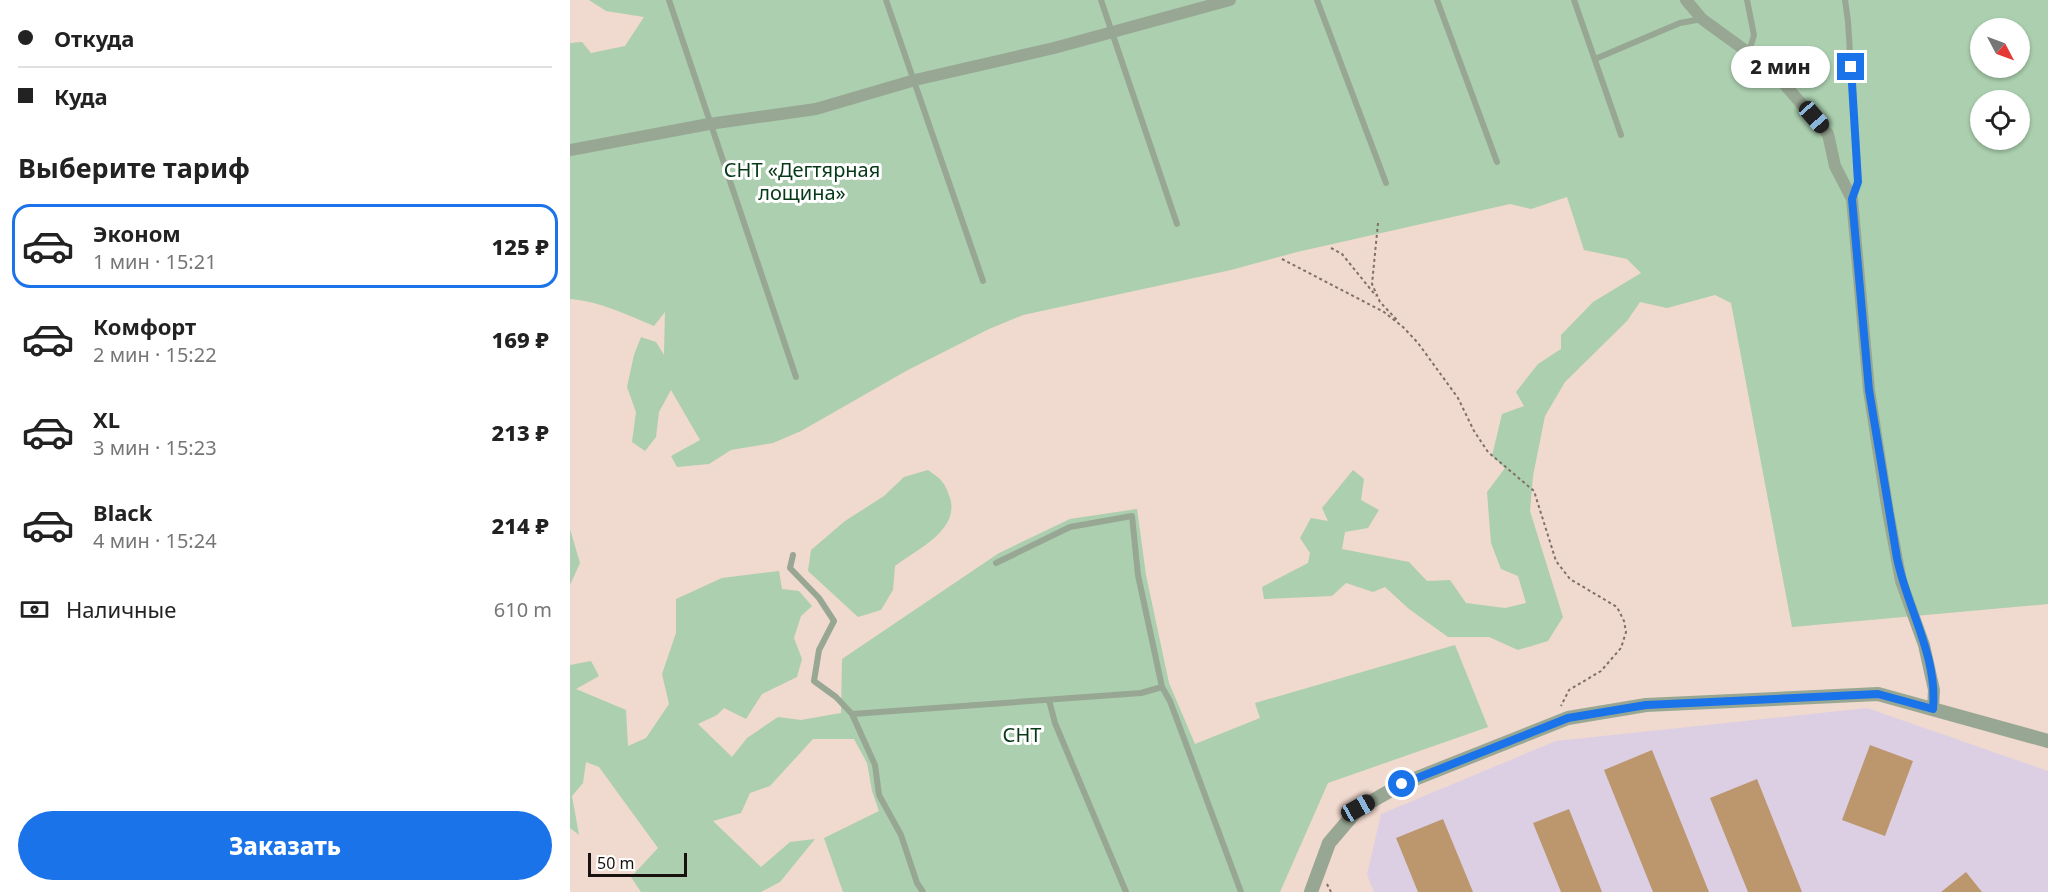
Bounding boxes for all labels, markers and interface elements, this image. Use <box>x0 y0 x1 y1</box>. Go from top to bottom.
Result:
north arrow <box>1970 18 2030 78</box>
map controls <box>1970 18 2030 150</box>
text: Откуда <box>54 23 134 53</box>
callout: 2 мин <box>1731 46 1830 88</box>
text: 2 мин <box>1750 53 1811 80</box>
route end <box>1837 53 1864 80</box>
text: Куда <box>54 81 108 111</box>
button: locate <box>1970 90 2030 150</box>
car <box>1795 98 1833 136</box>
text: Выберите тариф <box>18 149 250 186</box>
park label: СНТ «Дегтярная лощина» <box>724 156 880 206</box>
text: Эконом <box>93 218 181 248</box>
icon: car <box>21 219 75 273</box>
text: 125 ₽ <box>492 231 549 261</box>
text: 1 мин · 15:21 <box>93 248 217 275</box>
text: Комфорт <box>93 311 196 341</box>
icon: car <box>21 312 75 366</box>
text: 169 ₽ <box>492 324 549 354</box>
text: 2 мин · 15:22 <box>93 341 217 368</box>
text: XL <box>93 404 120 434</box>
icon: car <box>21 405 75 459</box>
text: 213 ₽ <box>492 417 549 447</box>
text: 3 мин · 15:23 <box>93 434 217 461</box>
text: Black <box>93 497 152 527</box>
icon: car <box>21 498 75 552</box>
text: 214 ₽ <box>492 510 549 540</box>
text: 4 мин · 15:24 <box>93 527 217 554</box>
icon: cash <box>18 593 51 626</box>
text: Наличные <box>66 594 176 624</box>
text: 610 m <box>494 596 552 623</box>
park label: СНТ <box>1003 721 1041 748</box>
route start <box>1388 770 1415 797</box>
car <box>1338 791 1378 825</box>
button: Заказать <box>18 811 552 880</box>
scale bar <box>588 850 687 878</box>
text: 50 m <box>597 852 634 874</box>

